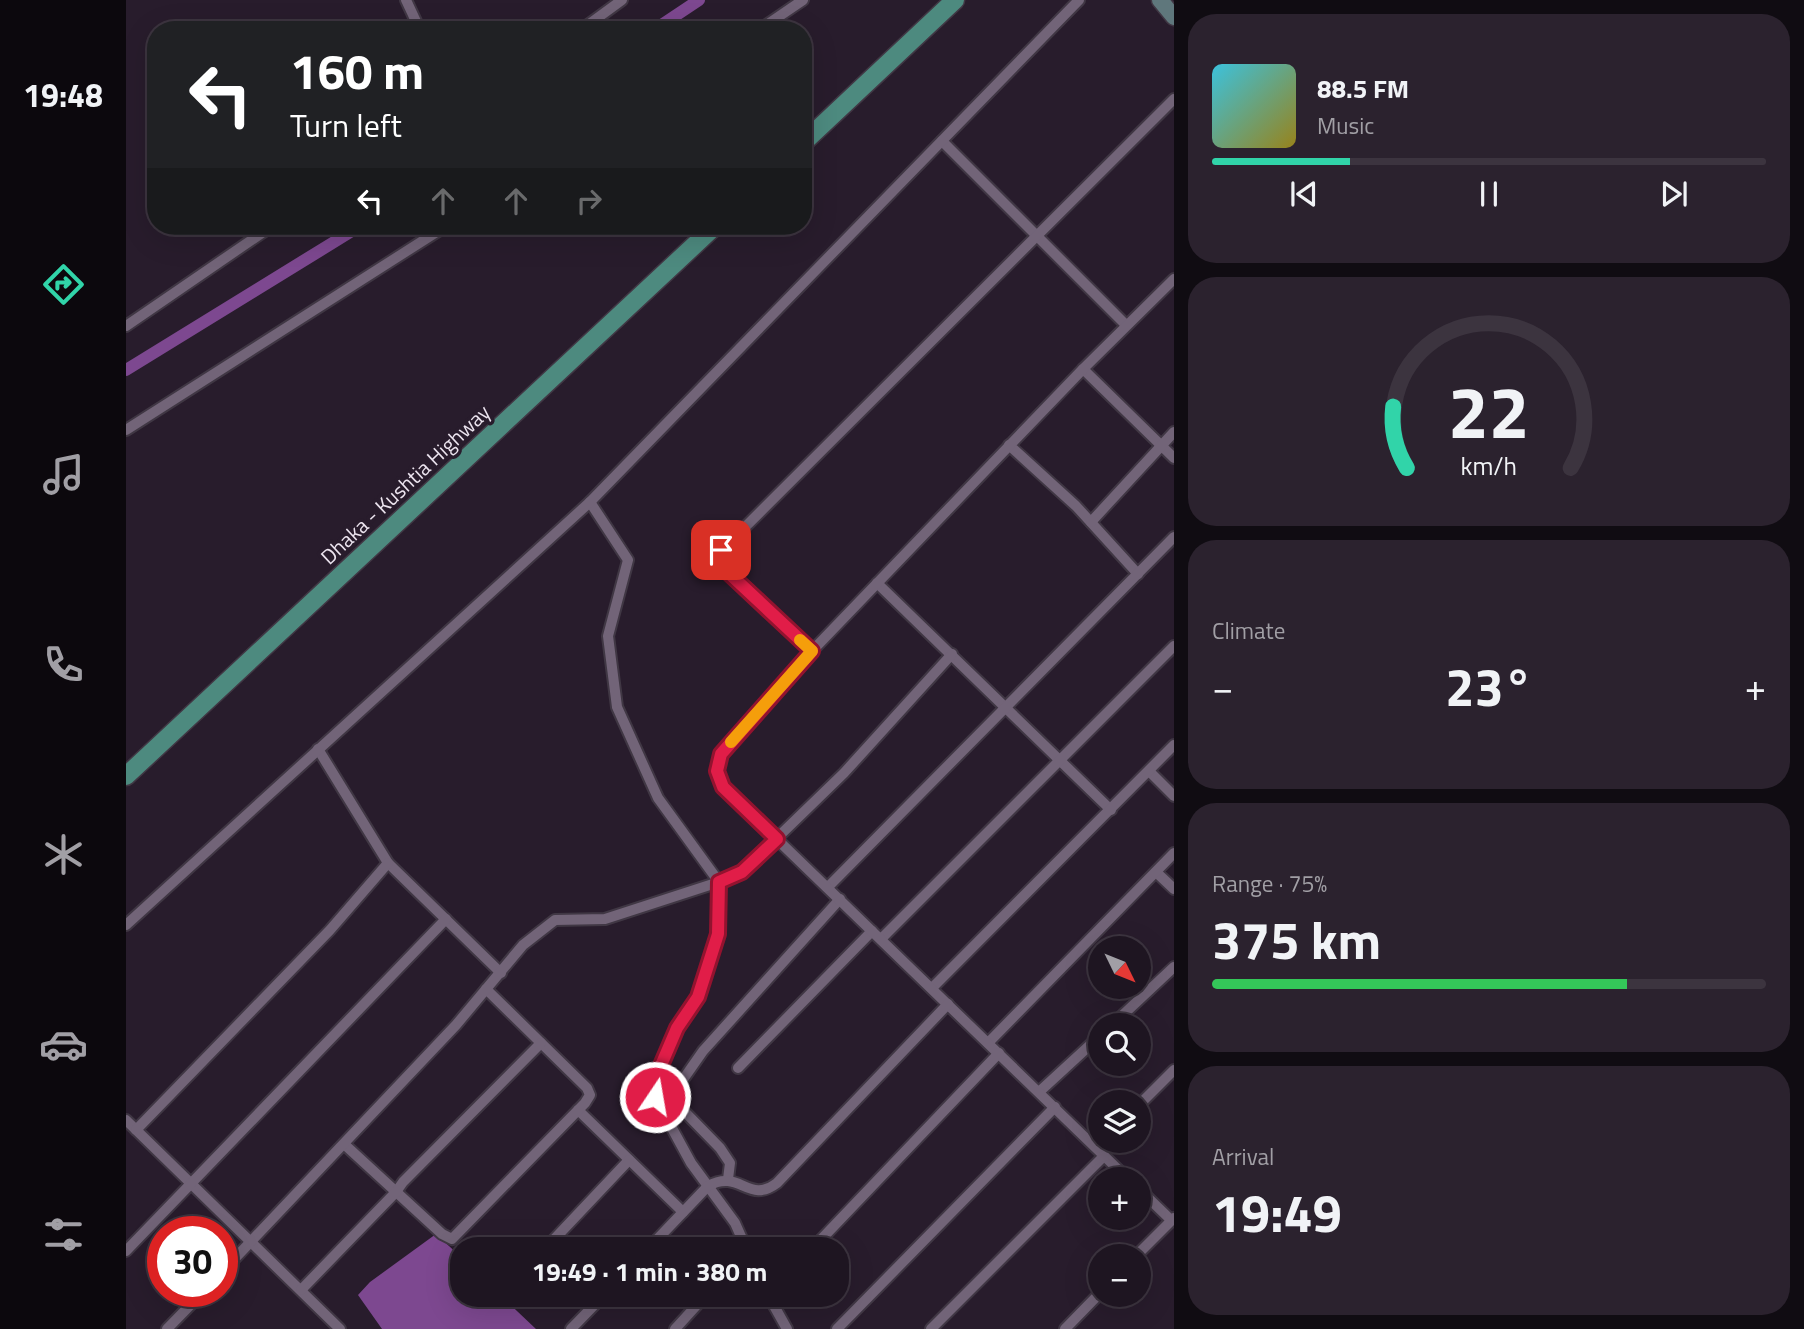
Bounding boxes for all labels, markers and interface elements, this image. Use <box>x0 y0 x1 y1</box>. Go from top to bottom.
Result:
text: 160 m <box>290 33 424 108</box>
icon: left <box>175 49 266 140</box>
text: 88.5 FM <box>1317 69 1409 108</box>
text: 19:48 <box>23 71 103 119</box>
text: Turn left <box>290 101 402 149</box>
text: Music <box>1317 108 1374 143</box>
icon: previous <box>1285 175 1323 213</box>
icon: pause <box>1470 175 1508 213</box>
icon: next <box>1655 175 1693 213</box>
icon: left <box>351 182 389 220</box>
icon: ahead <box>424 182 462 220</box>
icon: ahead <box>497 182 535 220</box>
icon: right <box>570 182 608 220</box>
icon: directions <box>39 260 88 309</box>
text: 22 <box>1448 356 1530 466</box>
street label: Dhaka - Kushtia Highway <box>313 396 497 572</box>
text: km/h <box>1461 446 1517 484</box>
icon: music <box>39 450 88 499</box>
pin <box>691 520 751 580</box>
icon: arrive <box>702 531 740 569</box>
text: Climate <box>1212 613 1285 648</box>
icon: phone <box>39 640 88 689</box>
text: 23° <box>1445 647 1533 726</box>
text: − <box>1212 658 1233 716</box>
text: + <box>1745 658 1766 716</box>
icon: climate <box>39 830 88 879</box>
text: Range · 75% <box>1212 866 1327 901</box>
text: 375 km <box>1212 900 1381 979</box>
north arrow <box>1088 936 1152 999</box>
map controls <box>1088 936 1151 1307</box>
button: search <box>1088 1013 1151 1076</box>
icon: car <box>39 1020 88 1069</box>
position arrow <box>618 1060 692 1134</box>
button: layers <box>1088 1090 1151 1153</box>
text: Arrival <box>1212 1139 1274 1174</box>
button: + <box>1088 1167 1151 1230</box>
text: 19:49 <box>1212 1173 1342 1252</box>
icon: filters <box>39 1210 88 1259</box>
speed limit sign: 30 <box>147 1216 238 1307</box>
button: − <box>1088 1244 1151 1307</box>
text: 19:49 · 1 min · 380 m <box>532 1252 767 1291</box>

